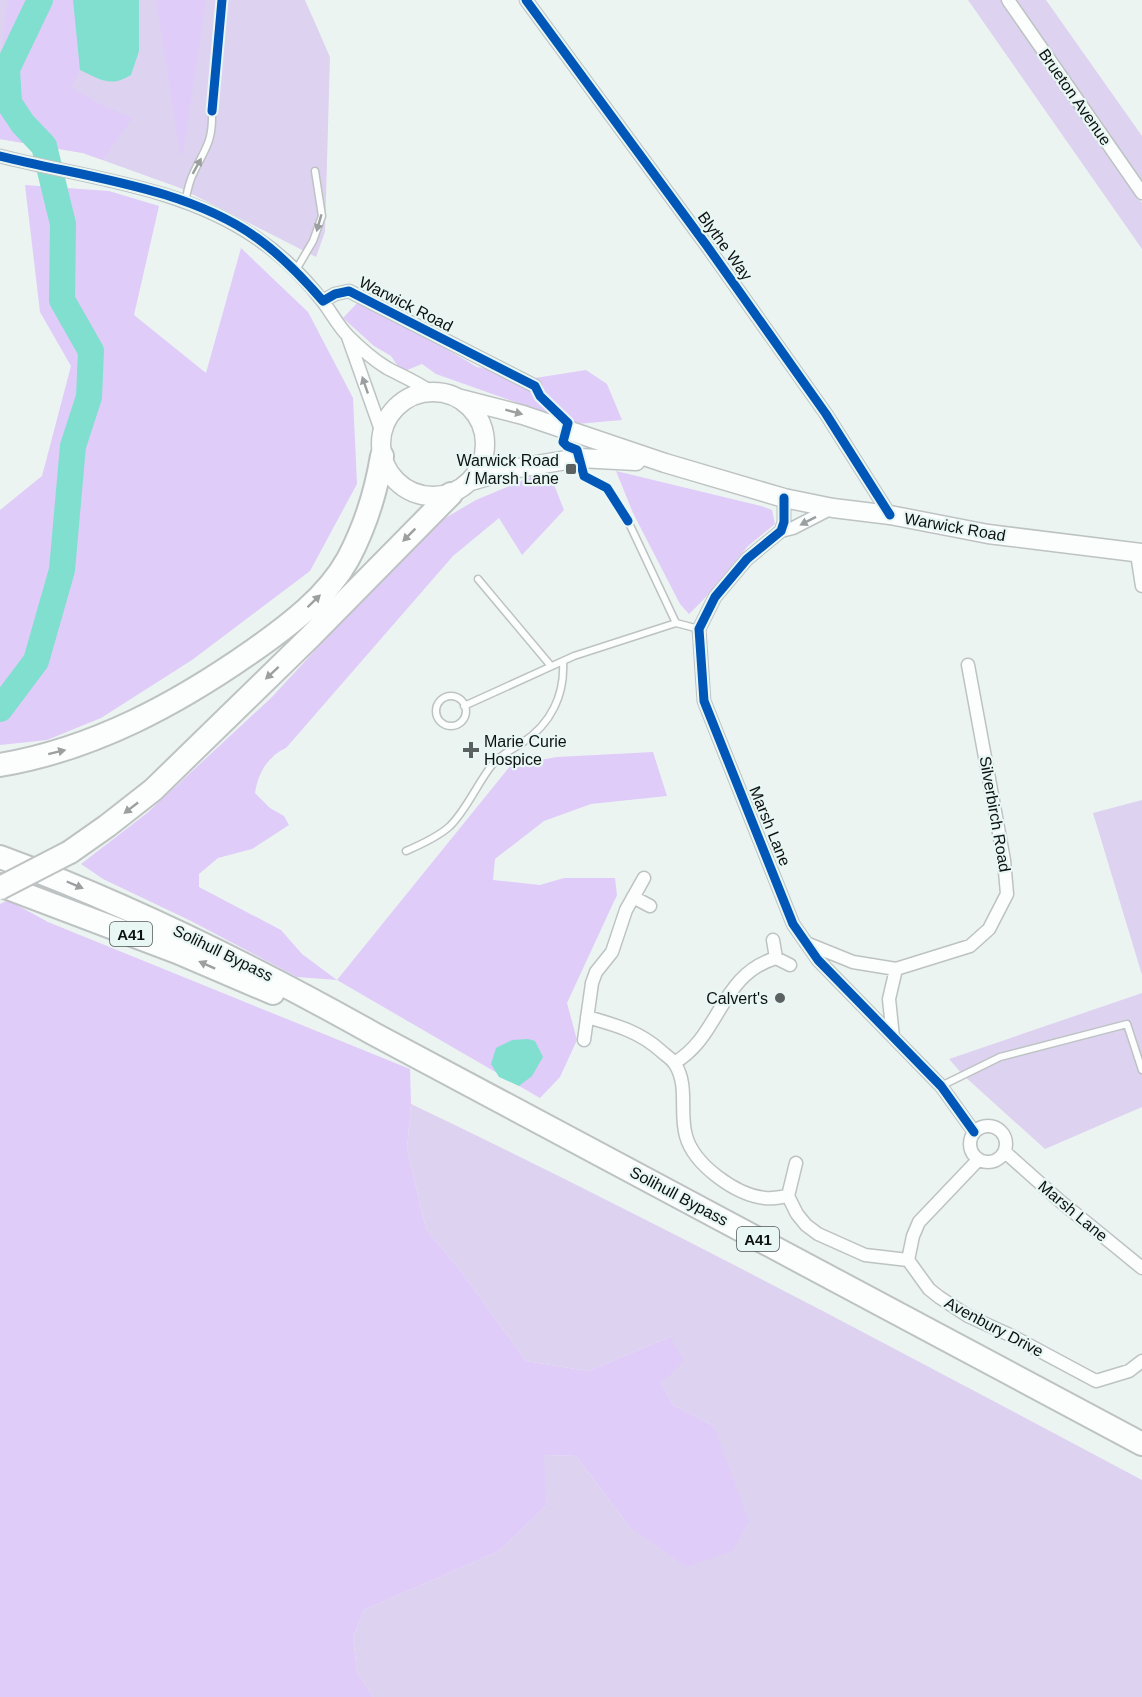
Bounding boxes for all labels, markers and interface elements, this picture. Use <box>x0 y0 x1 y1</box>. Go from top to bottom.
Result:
street label: Brueton Avenue <box>1035 46 1115 148</box>
one-way arrow <box>192 157 202 174</box>
street label: Blythe Way <box>695 209 755 283</box>
one-way arrow <box>314 214 323 232</box>
street label: Warwick Road <box>356 273 456 335</box>
one-way arrow <box>359 376 369 394</box>
one-way arrow <box>505 408 523 418</box>
place label: Warwick Road / Marsh Lane <box>456 452 559 487</box>
marker: Warwick Road / Marsh Lane <box>564 462 578 476</box>
street label: Warwick Road <box>903 510 1007 544</box>
one-way arrow <box>799 516 816 526</box>
one-way arrow <box>403 528 417 542</box>
one-way arrow <box>306 595 320 609</box>
one-way arrow <box>265 666 279 680</box>
place label: Marie Curie Hospice <box>484 733 567 768</box>
marker: Marie Curie Hospice <box>462 741 480 759</box>
one-way arrow <box>48 747 66 756</box>
street label: Silverbirch Road <box>976 755 1014 873</box>
street label: Marsh Lane <box>746 784 794 868</box>
one-way arrow <box>123 801 138 813</box>
one-way arrow <box>66 880 84 890</box>
road number: A41 <box>110 922 152 946</box>
street label: Solihull Bypass <box>171 922 275 984</box>
one-way arrow <box>198 960 216 969</box>
place label: Calvert's <box>706 990 768 1007</box>
marker: Calvert's <box>773 991 787 1005</box>
street label: Solihull Bypass <box>627 1163 731 1229</box>
street label: Marsh Lane <box>1035 1177 1111 1245</box>
road number: A41 <box>737 1227 779 1251</box>
street label: Avenbury Drive <box>942 1294 1046 1360</box>

